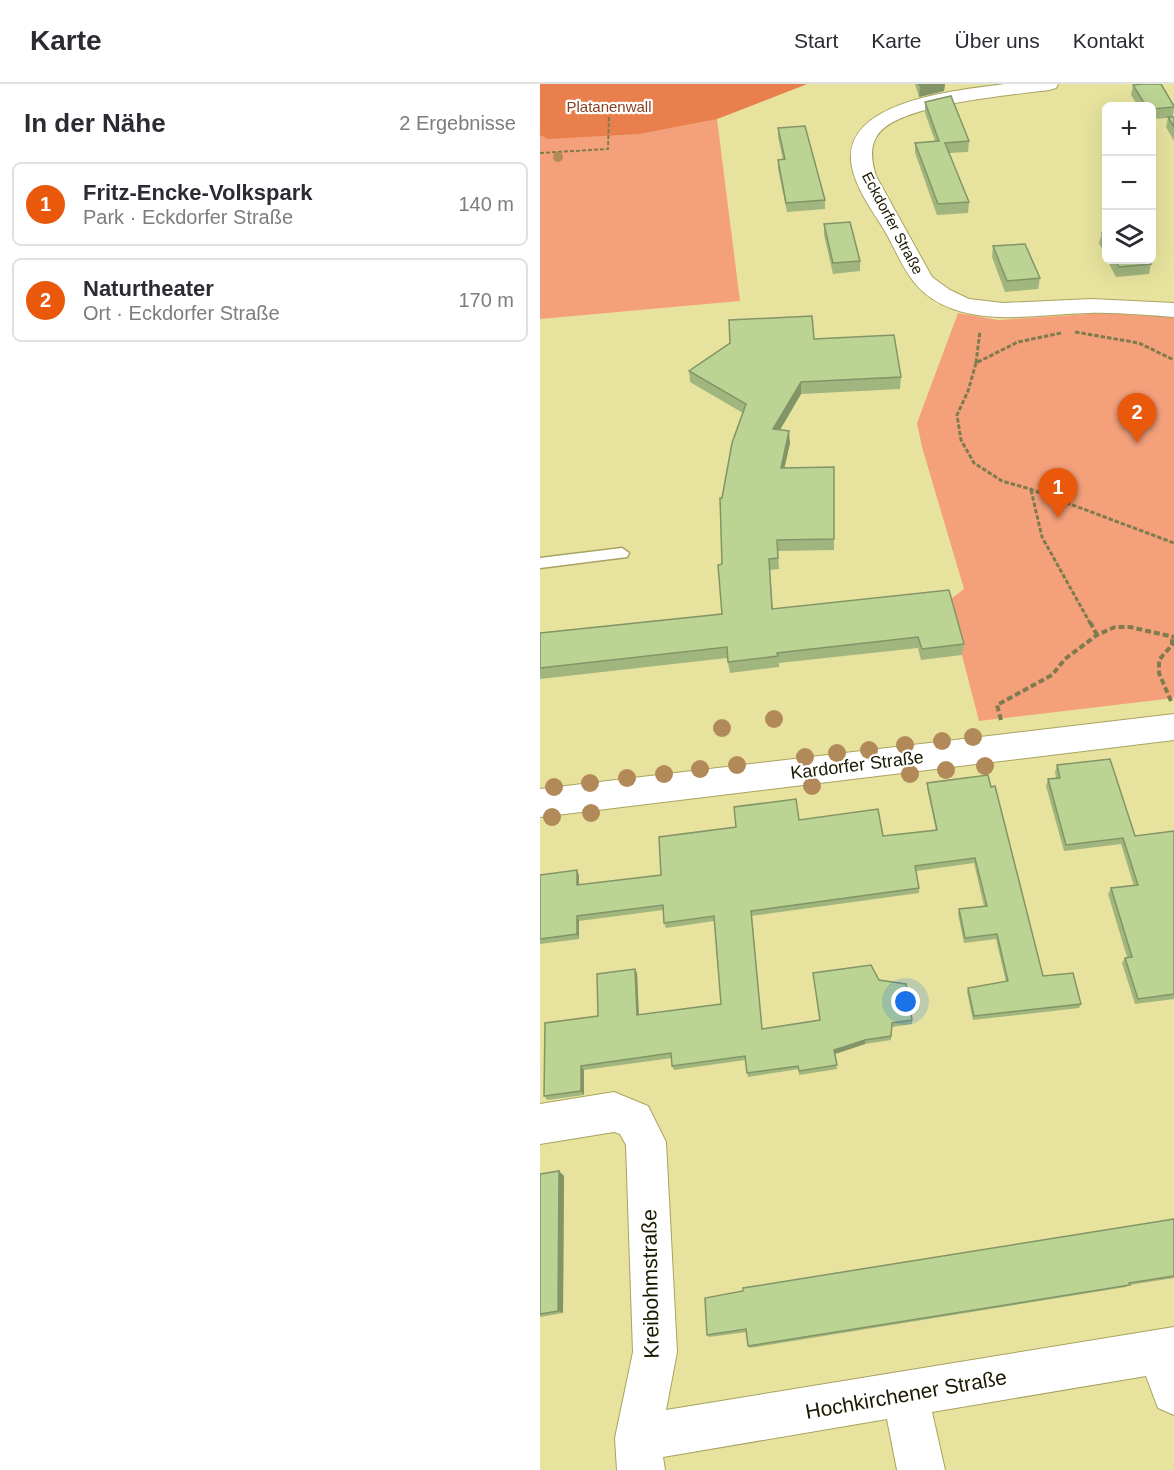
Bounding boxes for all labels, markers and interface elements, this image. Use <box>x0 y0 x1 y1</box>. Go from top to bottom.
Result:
text: Karte <box>30 25 102 56</box>
text: Start <box>794 29 838 52</box>
text: Karte <box>871 29 922 52</box>
text: Über uns <box>955 29 1040 52</box>
text: Kontakt <box>1073 29 1144 52</box>
park label: Platanenwall <box>566 98 652 115</box>
map controls <box>1102 102 1156 264</box>
button: + <box>1102 102 1156 156</box>
text: In der Nähe <box>24 108 166 138</box>
text: 2 Ergebnisse <box>399 112 516 134</box>
button: − <box>1102 156 1156 210</box>
street label: Eckdorfer Straße <box>859 169 927 277</box>
text: Fritz-Encke-Volkspark <box>83 180 312 205</box>
text: 1 <box>40 193 51 215</box>
text: 140 m <box>458 193 514 215</box>
text: Park · Eckdorfer Straße <box>83 206 293 228</box>
button: layers <box>1102 210 1156 264</box>
text: Naturtheater <box>83 276 214 301</box>
text: 2 <box>40 289 51 311</box>
text: 170 m <box>458 289 514 311</box>
text: Ort · Eckdorfer Straße <box>83 302 280 324</box>
pin: 2 <box>1118 394 1156 443</box>
pin: 1 <box>1038 468 1078 518</box>
street label: Kardorfer Straße <box>789 747 925 783</box>
your location <box>891 987 920 1016</box>
street label: Kreibohmstraße <box>637 1209 663 1359</box>
street label: Hochkirchener Straße <box>803 1365 1009 1423</box>

